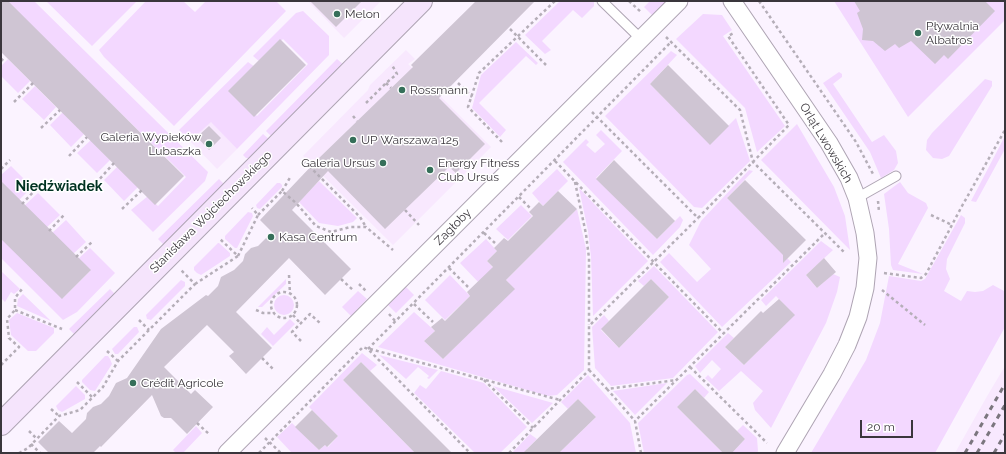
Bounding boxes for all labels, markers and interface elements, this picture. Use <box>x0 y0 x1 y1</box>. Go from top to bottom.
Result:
place label: Melon <box>345 7 380 21</box>
marker: Melon <box>332 9 342 19</box>
place label: Pływalnia Albatros <box>926 19 979 47</box>
marker: Pływalnia Albatros <box>913 28 923 38</box>
place label: Rossmann <box>410 83 468 97</box>
marker: Rossmann <box>397 85 407 95</box>
street label: Orląt Lwowskich <box>797 101 855 185</box>
place label: Galeria Wypieków Lubaszka <box>100 130 201 158</box>
place label: UP Warszawa 125 <box>361 133 458 147</box>
marker: UP Warszawa 125 <box>348 135 358 145</box>
marker: Galeria Wypieków Lubaszka <box>204 139 214 149</box>
street label: Stanisława Wojciechowskiego <box>147 148 275 276</box>
place label: Galeria Ursus <box>301 156 375 170</box>
place label: Energy Fitness Club Ursus <box>438 156 520 184</box>
marker: Galeria Ursus <box>378 158 388 168</box>
marker: Energy Fitness Club Ursus <box>425 165 435 175</box>
district label: Niedźwiadek <box>15 179 103 195</box>
street label: Zagłoby <box>432 206 474 248</box>
place label: Kasa Centrum <box>279 230 357 244</box>
marker: Kasa Centrum <box>266 232 276 242</box>
place label: Crédit Agricole <box>141 376 224 390</box>
marker: Crédit Agricole <box>128 378 138 388</box>
scale bar <box>862 412 915 438</box>
text: 20 m <box>867 420 895 434</box>

